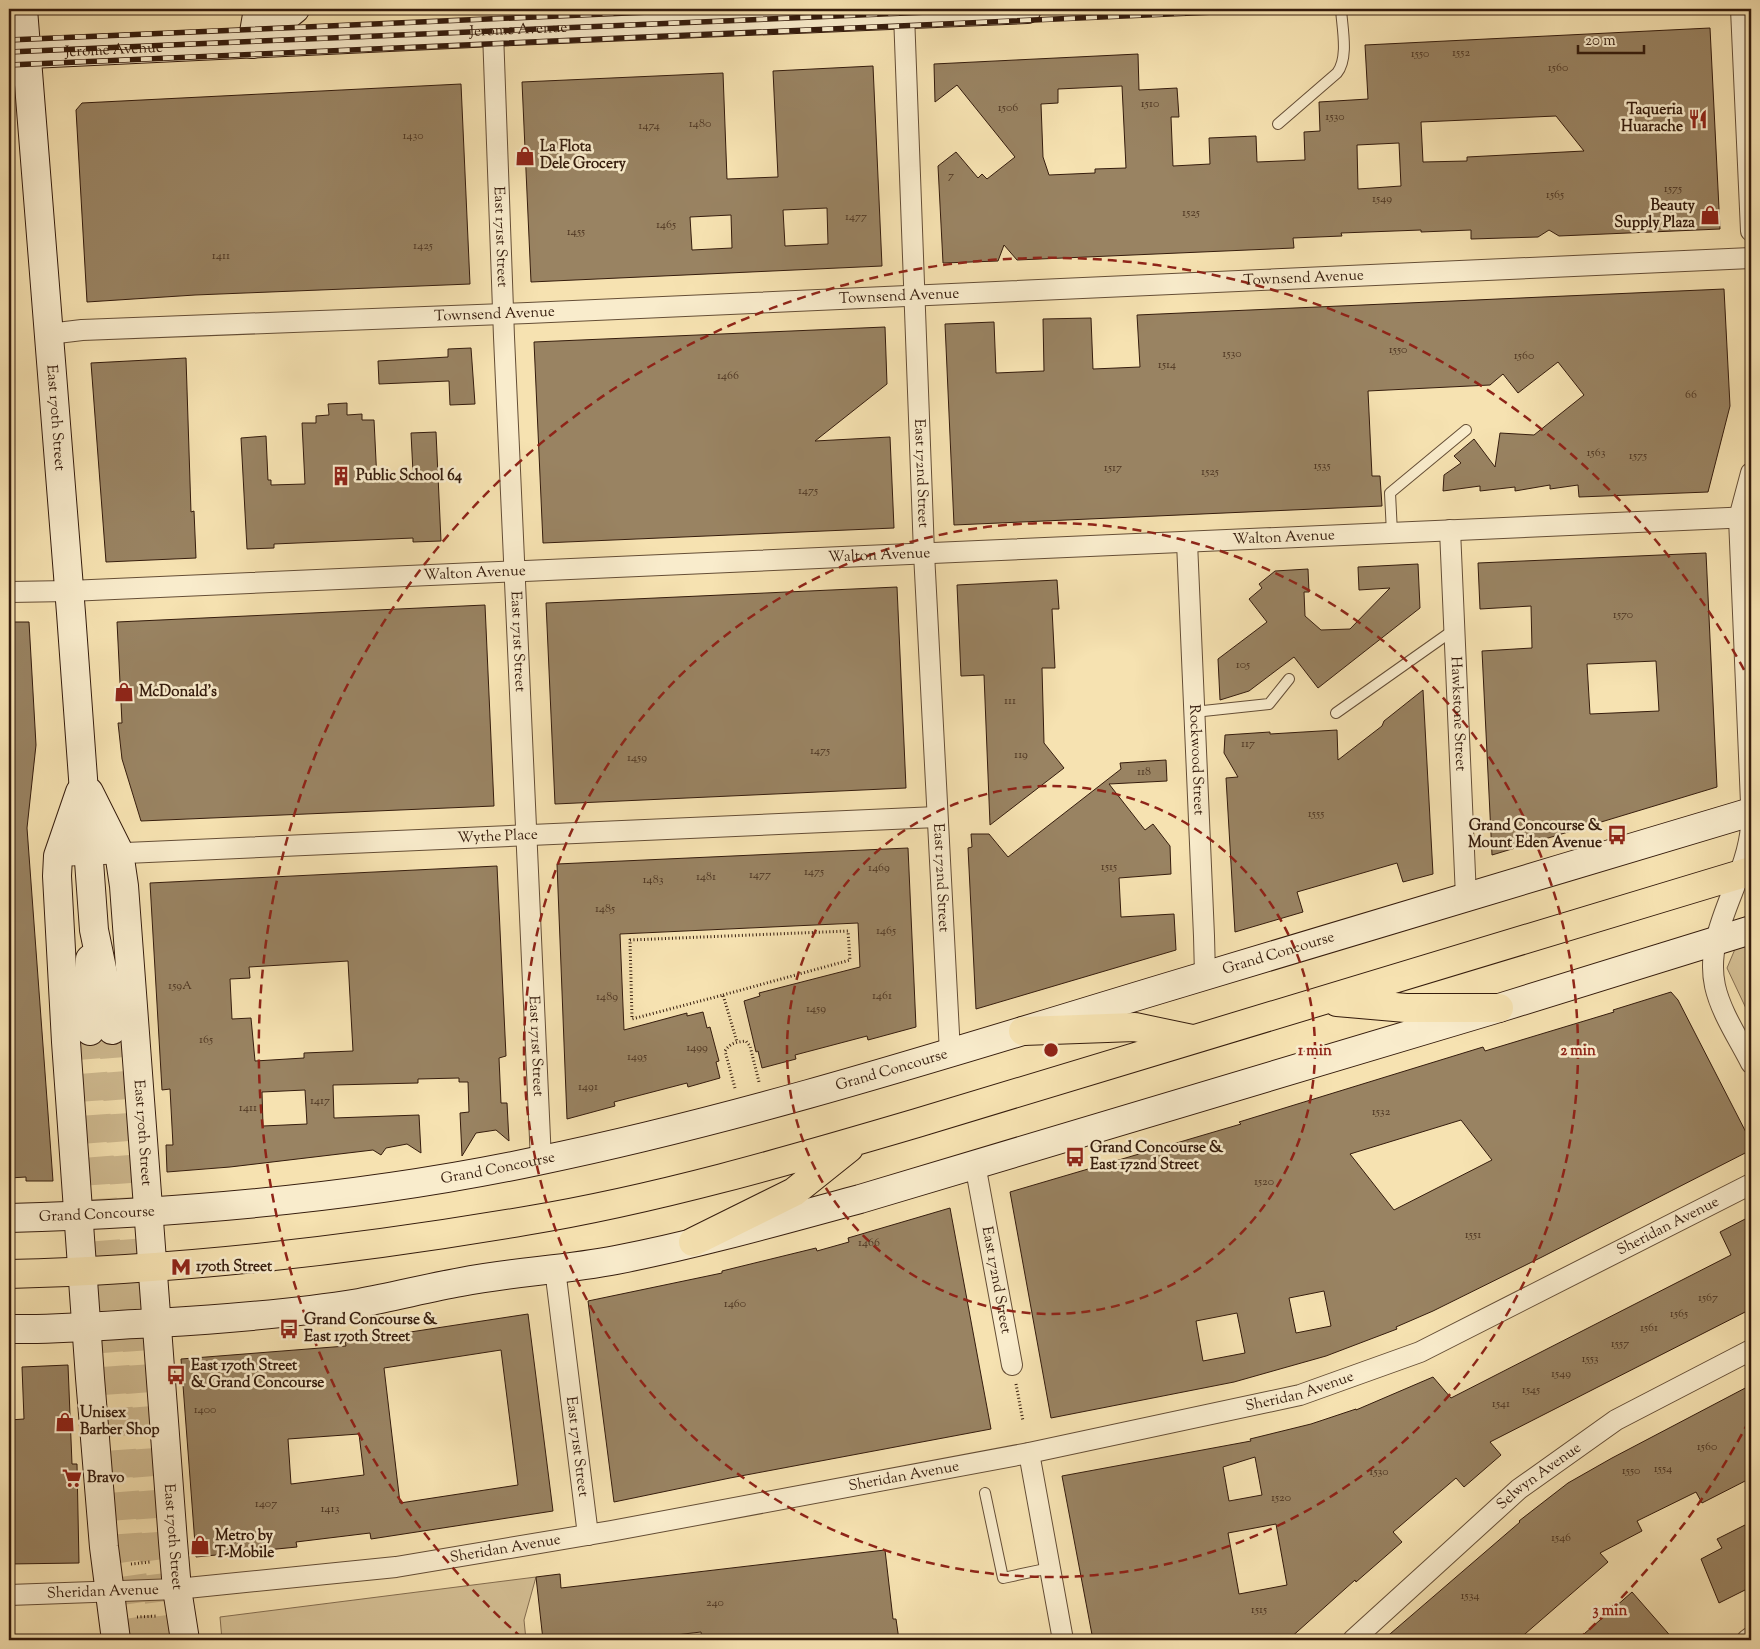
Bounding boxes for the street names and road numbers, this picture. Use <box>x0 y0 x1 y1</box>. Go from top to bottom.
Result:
street label: Jerome Avenue <box>468 17 568 42</box>
street label: Jerome Avenue <box>64 37 163 63</box>
street label: East 171st Street <box>488 186 513 288</box>
street label: Townsend Avenue <box>1243 265 1364 291</box>
street label: Townsend Avenue <box>838 283 960 310</box>
street label: Townsend Avenue <box>434 301 555 327</box>
street label: East 170th Street <box>41 364 70 472</box>
street label: East 172nd Street <box>909 418 934 528</box>
street label: Walton Avenue <box>1232 525 1335 550</box>
street label: Walton Avenue <box>828 543 931 568</box>
street label: Walton Avenue <box>423 560 526 586</box>
street label: East 171st Street <box>505 591 530 692</box>
street label: Hawkstone Street <box>1445 656 1471 772</box>
street label: Rockwood Street <box>1184 704 1209 816</box>
street label: East 172nd Street <box>928 823 954 933</box>
street label: Wythe Place <box>457 824 538 849</box>
street label: Grand Concourse <box>1220 927 1337 980</box>
street label: East 171st Street <box>523 995 549 1097</box>
street label: Grand Concourse <box>833 1044 950 1096</box>
street label: East 170th Street <box>128 1079 157 1187</box>
street label: Grand Concourse <box>439 1147 557 1190</box>
street label: Sheridan Avenue <box>1613 1191 1723 1261</box>
street label: Grand Concourse <box>39 1201 156 1228</box>
street label: East 172nd Street <box>976 1225 1017 1336</box>
street label: Sheridan Avenue <box>1243 1366 1357 1417</box>
street label: East 171st Street <box>560 1395 594 1498</box>
street label: Selwyn Avenue <box>1492 1438 1585 1515</box>
street label: Sheridan Avenue <box>847 1456 961 1497</box>
street label: East 170th Street <box>158 1483 188 1591</box>
street label: Sheridan Avenue <box>448 1529 562 1568</box>
street label: Sheridan Avenue <box>47 1579 159 1604</box>

